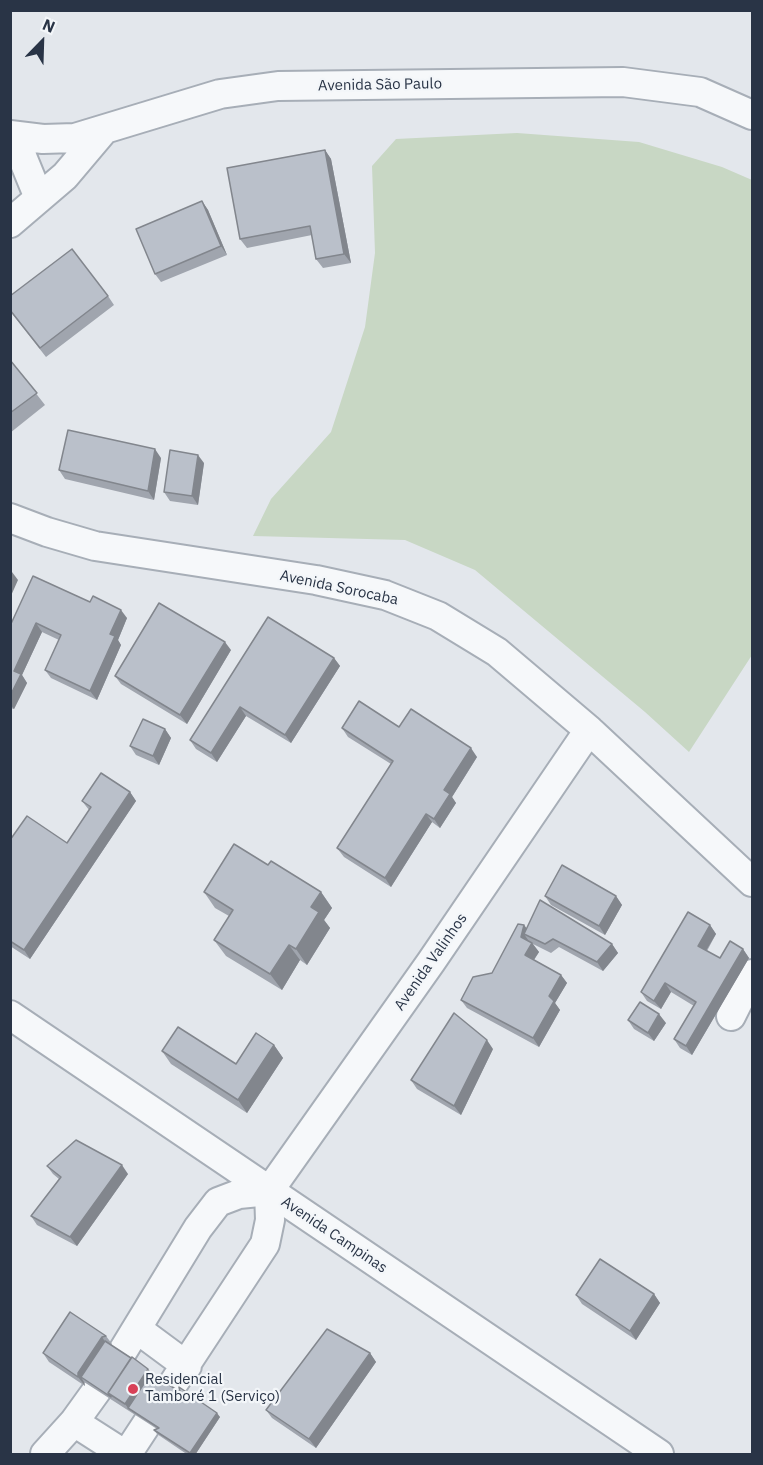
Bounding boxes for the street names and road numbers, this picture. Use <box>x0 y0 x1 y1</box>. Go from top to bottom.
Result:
street label: Avenida São Paulo <box>318 75 442 95</box>
street label: Avenida Sorocaba <box>278 567 400 609</box>
street label: Avenida Valinhos <box>391 910 471 1014</box>
street label: Avenida Campinas <box>278 1193 390 1277</box>

